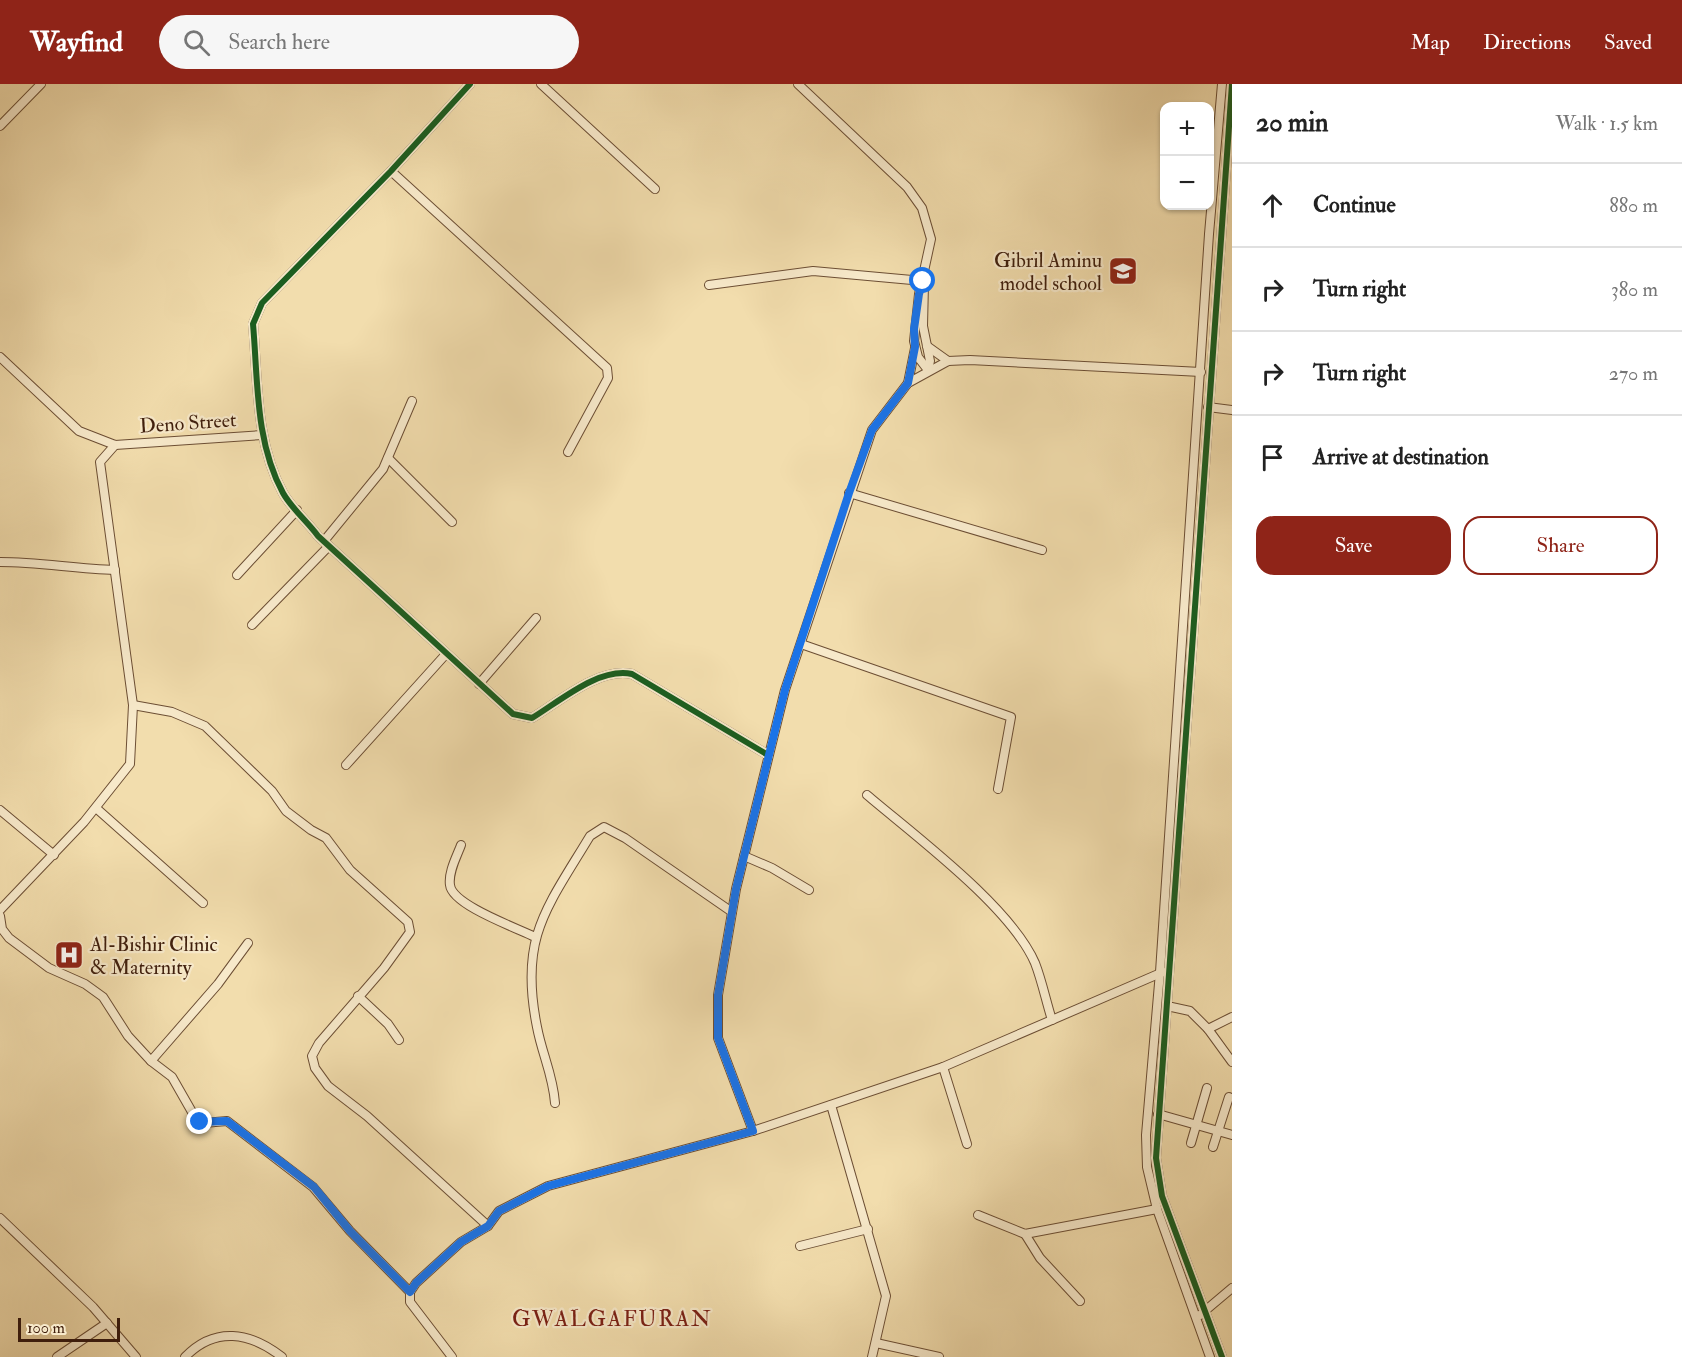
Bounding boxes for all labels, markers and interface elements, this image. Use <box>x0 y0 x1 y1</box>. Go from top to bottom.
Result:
search box <box>159 15 579 69</box>
text: Wayfind <box>30 25 123 60</box>
icon: search <box>180 26 213 59</box>
text: Search here <box>228 28 330 56</box>
text: Map <box>1410 29 1450 56</box>
text: Directions <box>1483 29 1571 56</box>
text: Saved <box>1604 29 1652 56</box>
map controls <box>1160 102 1214 210</box>
button: + <box>1160 102 1214 156</box>
text: 20 min <box>1256 107 1328 139</box>
text: Walk · 1.5 km <box>1555 111 1658 136</box>
button: − <box>1160 156 1214 210</box>
icon: ahead <box>1256 189 1289 222</box>
text: Continue <box>1313 191 1396 219</box>
text: 880 m <box>1609 193 1658 218</box>
place label: Gibril Aminu model school <box>994 248 1102 296</box>
school or university icon: Gibril Aminu model school <box>1107 255 1139 287</box>
route start <box>909 267 935 293</box>
icon: right <box>1256 273 1289 306</box>
text: Turn right <box>1313 275 1406 303</box>
text: 380 m <box>1611 277 1658 302</box>
icon: right <box>1256 357 1289 390</box>
text: Turn right <box>1313 359 1406 387</box>
text: 270 m <box>1609 361 1658 386</box>
street label: Deno Street <box>139 407 238 439</box>
icon: arrive <box>1256 441 1289 474</box>
text: Arrive at destination <box>1313 443 1489 471</box>
button: Save <box>1256 516 1451 575</box>
button: Share <box>1463 516 1658 575</box>
place label: Al-Bishir Clinic & Maternity <box>89 932 218 980</box>
hospital icon: Al-Bishir Clinic & Maternity <box>53 939 85 971</box>
route end <box>186 1108 212 1134</box>
district label: GWALGAFURAN <box>512 1305 712 1333</box>
scale bar <box>18 1315 120 1342</box>
text: 100 m <box>27 1318 65 1338</box>

